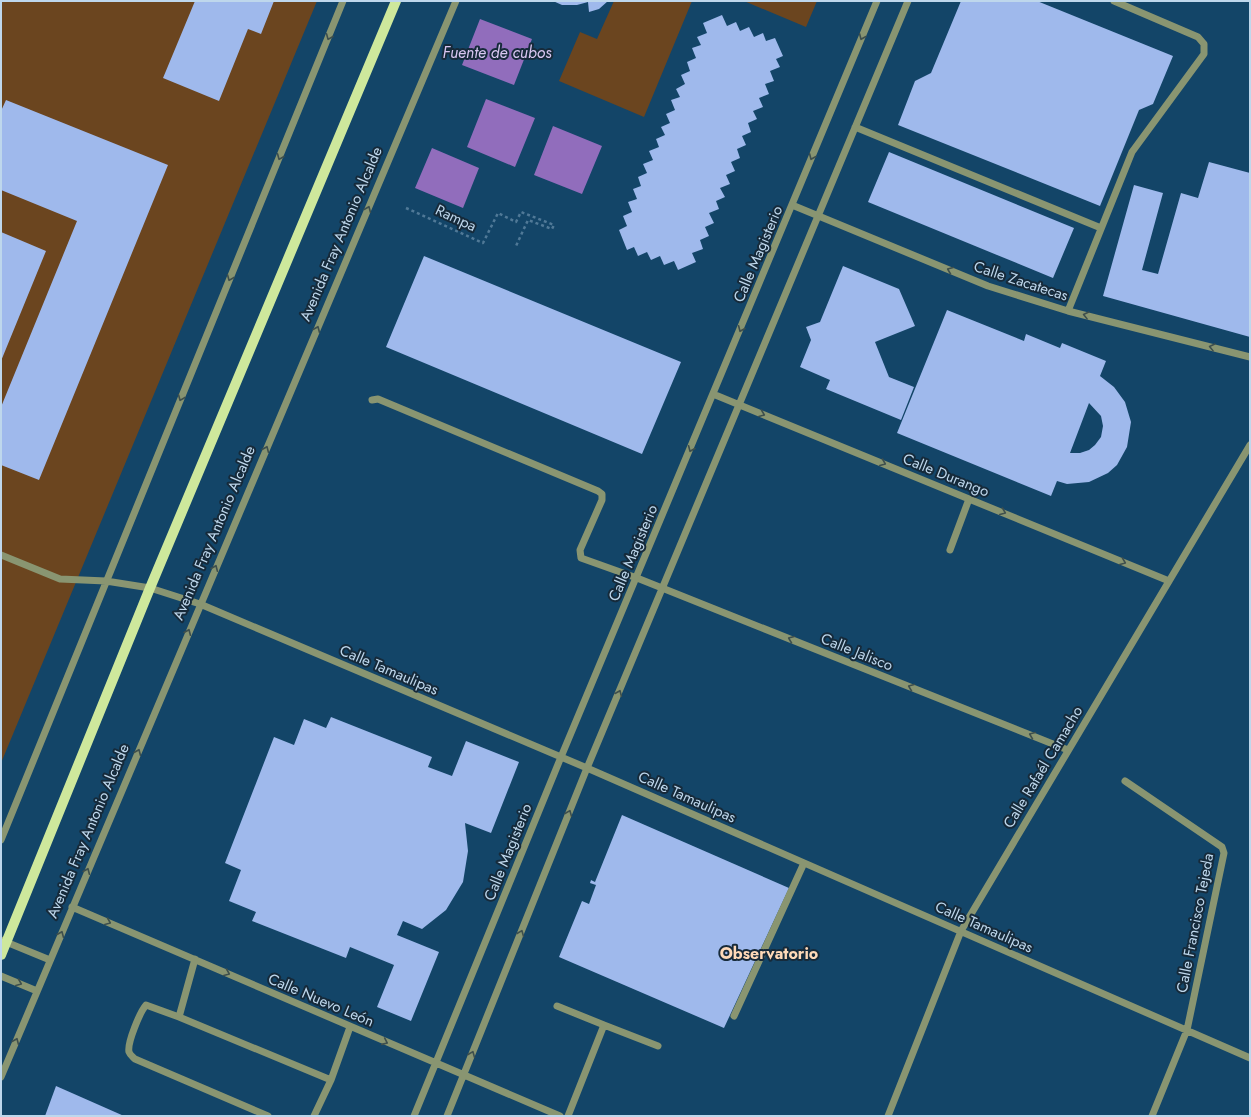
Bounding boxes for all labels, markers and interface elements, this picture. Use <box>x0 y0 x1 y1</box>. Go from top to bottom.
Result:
one-way arrow <box>859 33 867 40</box>
one-way arrow <box>325 34 333 41</box>
water label: Fuente de cubos <box>442 41 552 64</box>
street label: Avenida Fray Antonio Alcalde <box>294 143 388 325</box>
one-way arrow <box>809 153 817 160</box>
one-way arrow <box>276 154 284 161</box>
street label: Rampa <box>432 199 480 237</box>
street label: Calle Magisterio <box>728 202 788 306</box>
one-way arrow <box>363 206 371 214</box>
street label: Calle Zacatecas <box>971 255 1071 307</box>
one-way arrow <box>946 267 953 275</box>
one-way arrow <box>227 274 235 281</box>
one-way arrow <box>1083 312 1089 320</box>
one-way arrow <box>737 325 745 332</box>
one-way arrow <box>312 326 320 334</box>
one-way arrow <box>1209 344 1215 352</box>
one-way arrow <box>178 395 186 402</box>
one-way arrow <box>759 409 766 417</box>
street label: Avenida Fray Antonio Alcalde <box>167 442 261 624</box>
one-way arrow <box>261 445 269 453</box>
one-way arrow <box>687 445 695 452</box>
street label: Calle Durango <box>899 448 993 502</box>
one-way arrow <box>878 458 886 466</box>
street label: Calle Magisterio <box>603 501 663 605</box>
one-way arrow <box>999 508 1006 516</box>
one-way arrow <box>1120 557 1127 565</box>
one-way arrow <box>211 565 219 572</box>
one-way arrow <box>184 628 192 635</box>
street label: Calle Jalisco <box>818 628 896 676</box>
one-way arrow <box>787 636 794 644</box>
street label: Calle Tamaulipas <box>336 639 442 701</box>
one-way arrow <box>908 684 915 692</box>
one-way arrow <box>614 689 622 697</box>
street label: Calle Rafaél Camacho <box>998 702 1088 832</box>
one-way arrow <box>1029 732 1036 740</box>
street label: Avenida Fray Antonio Alcalde <box>41 740 135 922</box>
one-way arrow <box>133 748 141 756</box>
street label: Calle Tamaulipas <box>634 766 740 828</box>
street label: Calle Magisterio <box>478 800 538 904</box>
one-way arrow <box>565 809 573 816</box>
street label: Calle Francisco Tejeda <box>1171 851 1219 995</box>
one-way arrow <box>82 868 90 876</box>
street label: Calle Tamaulipas <box>931 896 1037 958</box>
one-way arrow <box>104 918 111 926</box>
one-way arrow <box>56 930 64 938</box>
one-way arrow <box>516 930 524 937</box>
district label: Observatorio <box>720 942 818 965</box>
street label: Calle Nuevo León <box>265 968 377 1032</box>
one-way arrow <box>224 969 231 977</box>
one-way arrow <box>15 979 22 987</box>
one-way arrow <box>11 1037 19 1045</box>
one-way arrow <box>381 1037 389 1045</box>
one-way arrow <box>467 1051 475 1058</box>

